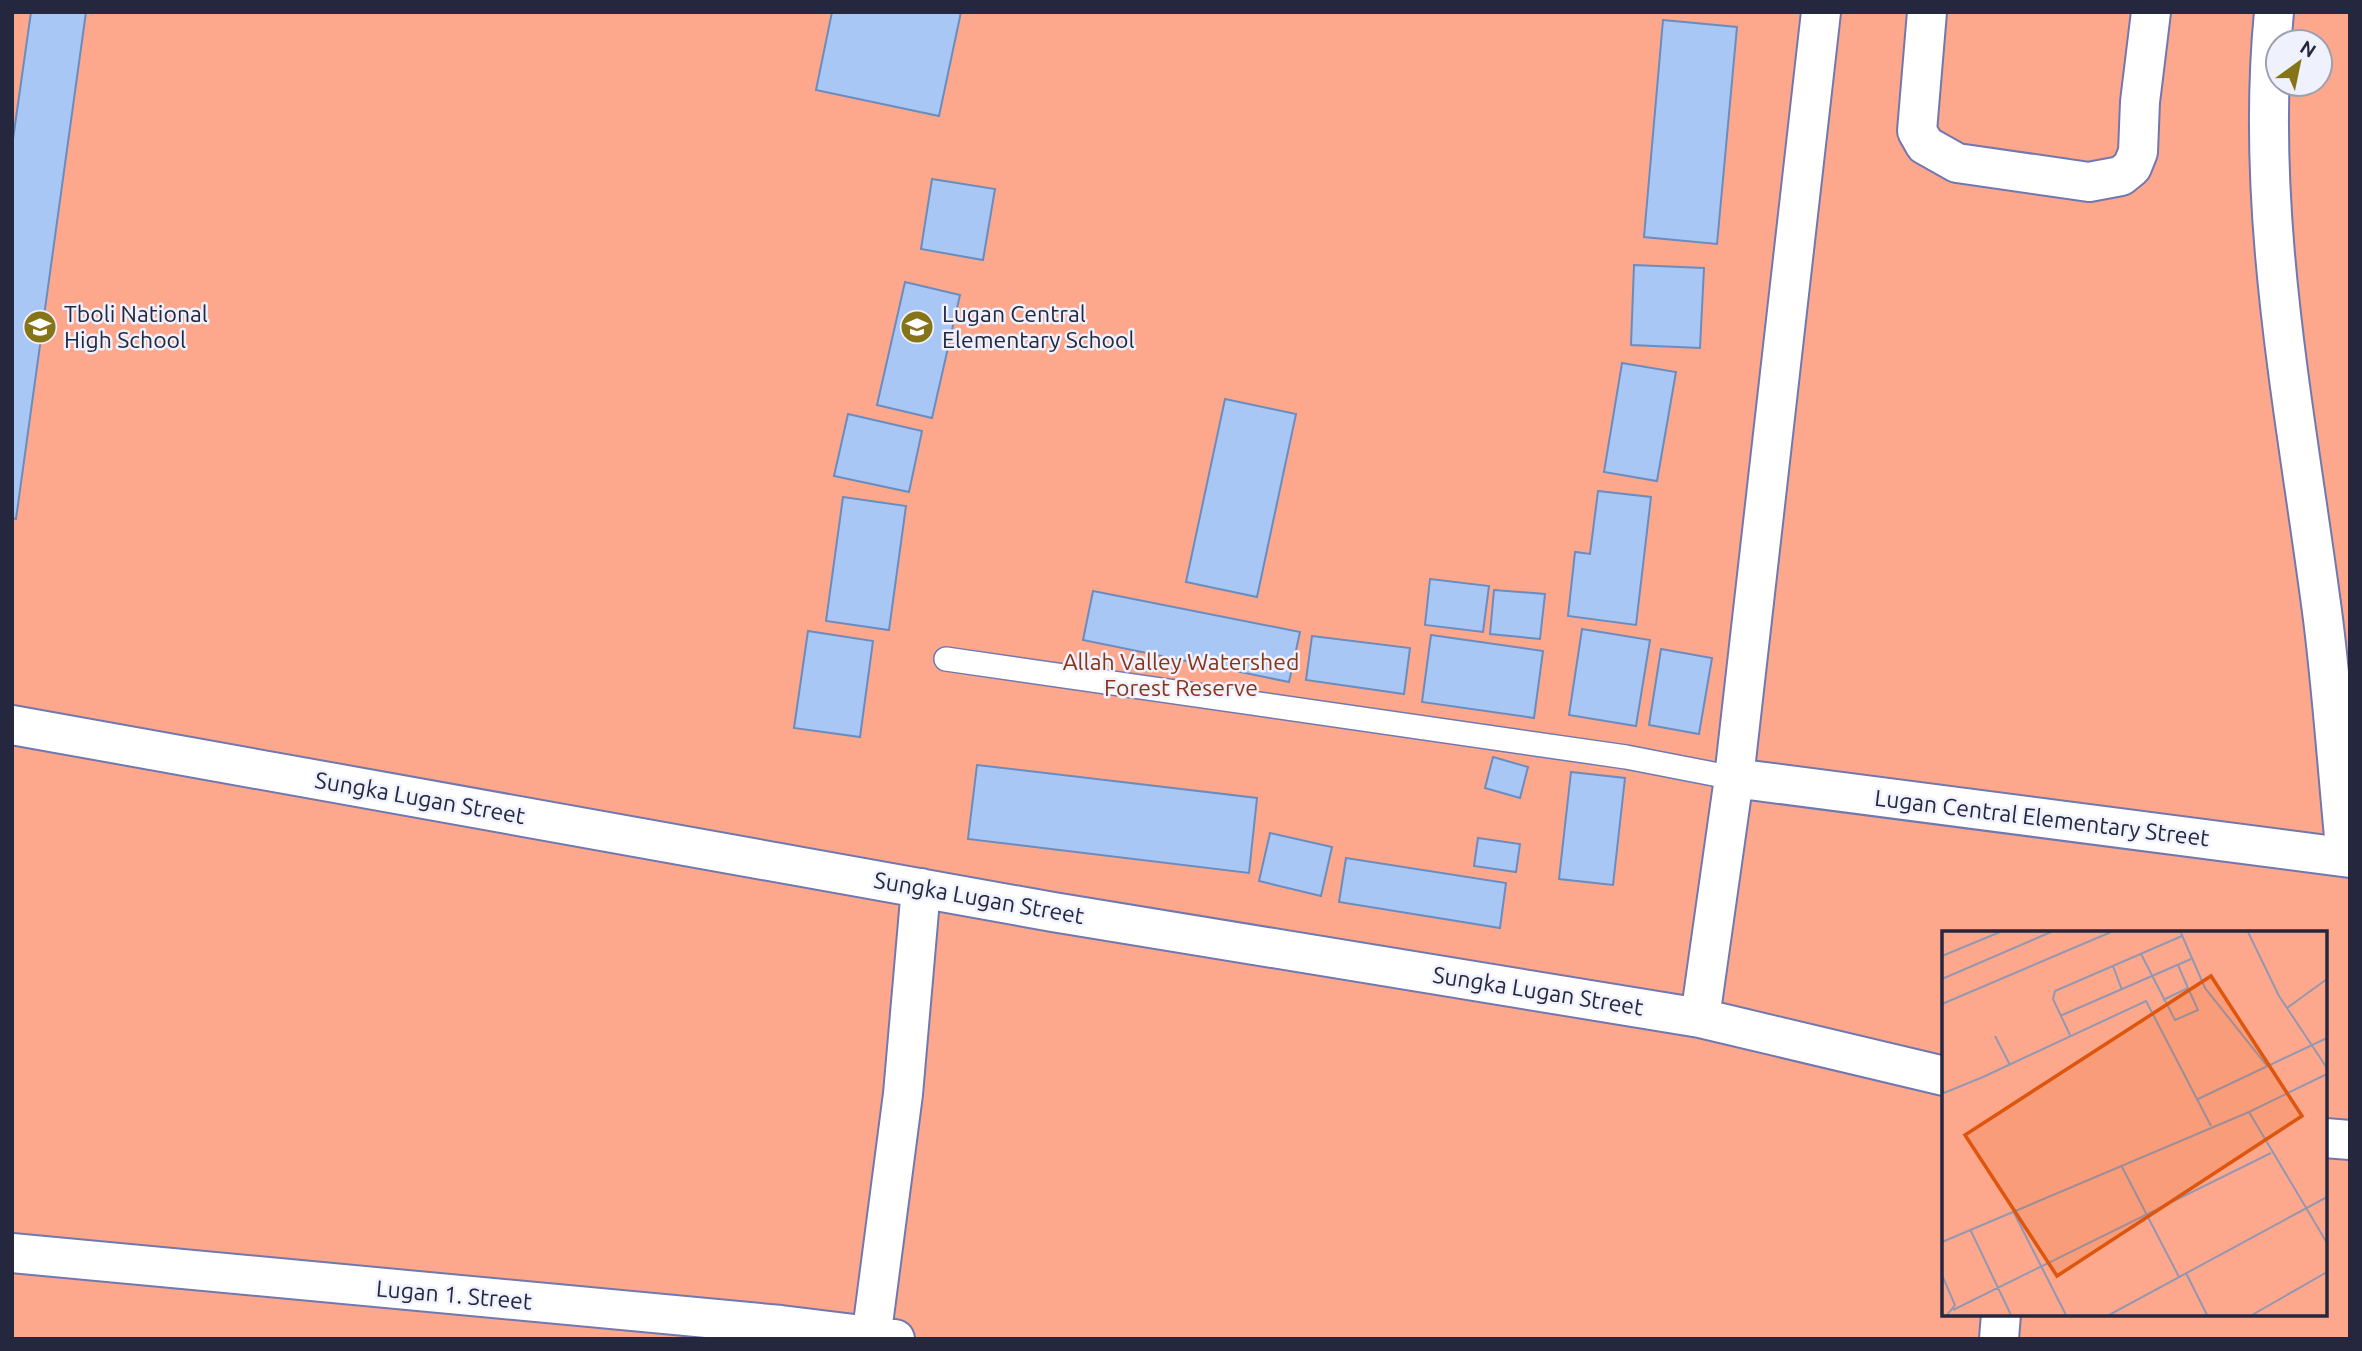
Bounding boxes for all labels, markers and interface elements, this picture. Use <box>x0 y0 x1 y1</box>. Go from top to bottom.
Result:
north arrow <box>2264 28 2334 98</box>
text: N <box>2296 36 2320 62</box>
place label: Tboli National High School <box>64 301 208 352</box>
place label: Lugan Central Elementary School <box>942 301 1135 352</box>
school or university icon: Tboli National High School <box>21 308 59 346</box>
school or university icon: Lugan Central Elementary School <box>898 308 936 346</box>
park label: Allah Valley Watershed Forest Reserve <box>1063 649 1299 700</box>
street label: Sungka Lugan Street <box>313 767 527 828</box>
street label: Lugan Central Elementary Street <box>1873 785 2211 850</box>
street label: Sungka Lugan Street <box>872 867 1086 928</box>
inset map <box>1942 931 2327 1316</box>
street label: Sungka Lugan Street <box>1431 962 1645 1019</box>
street label: Lugan 1. Street <box>375 1275 533 1314</box>

